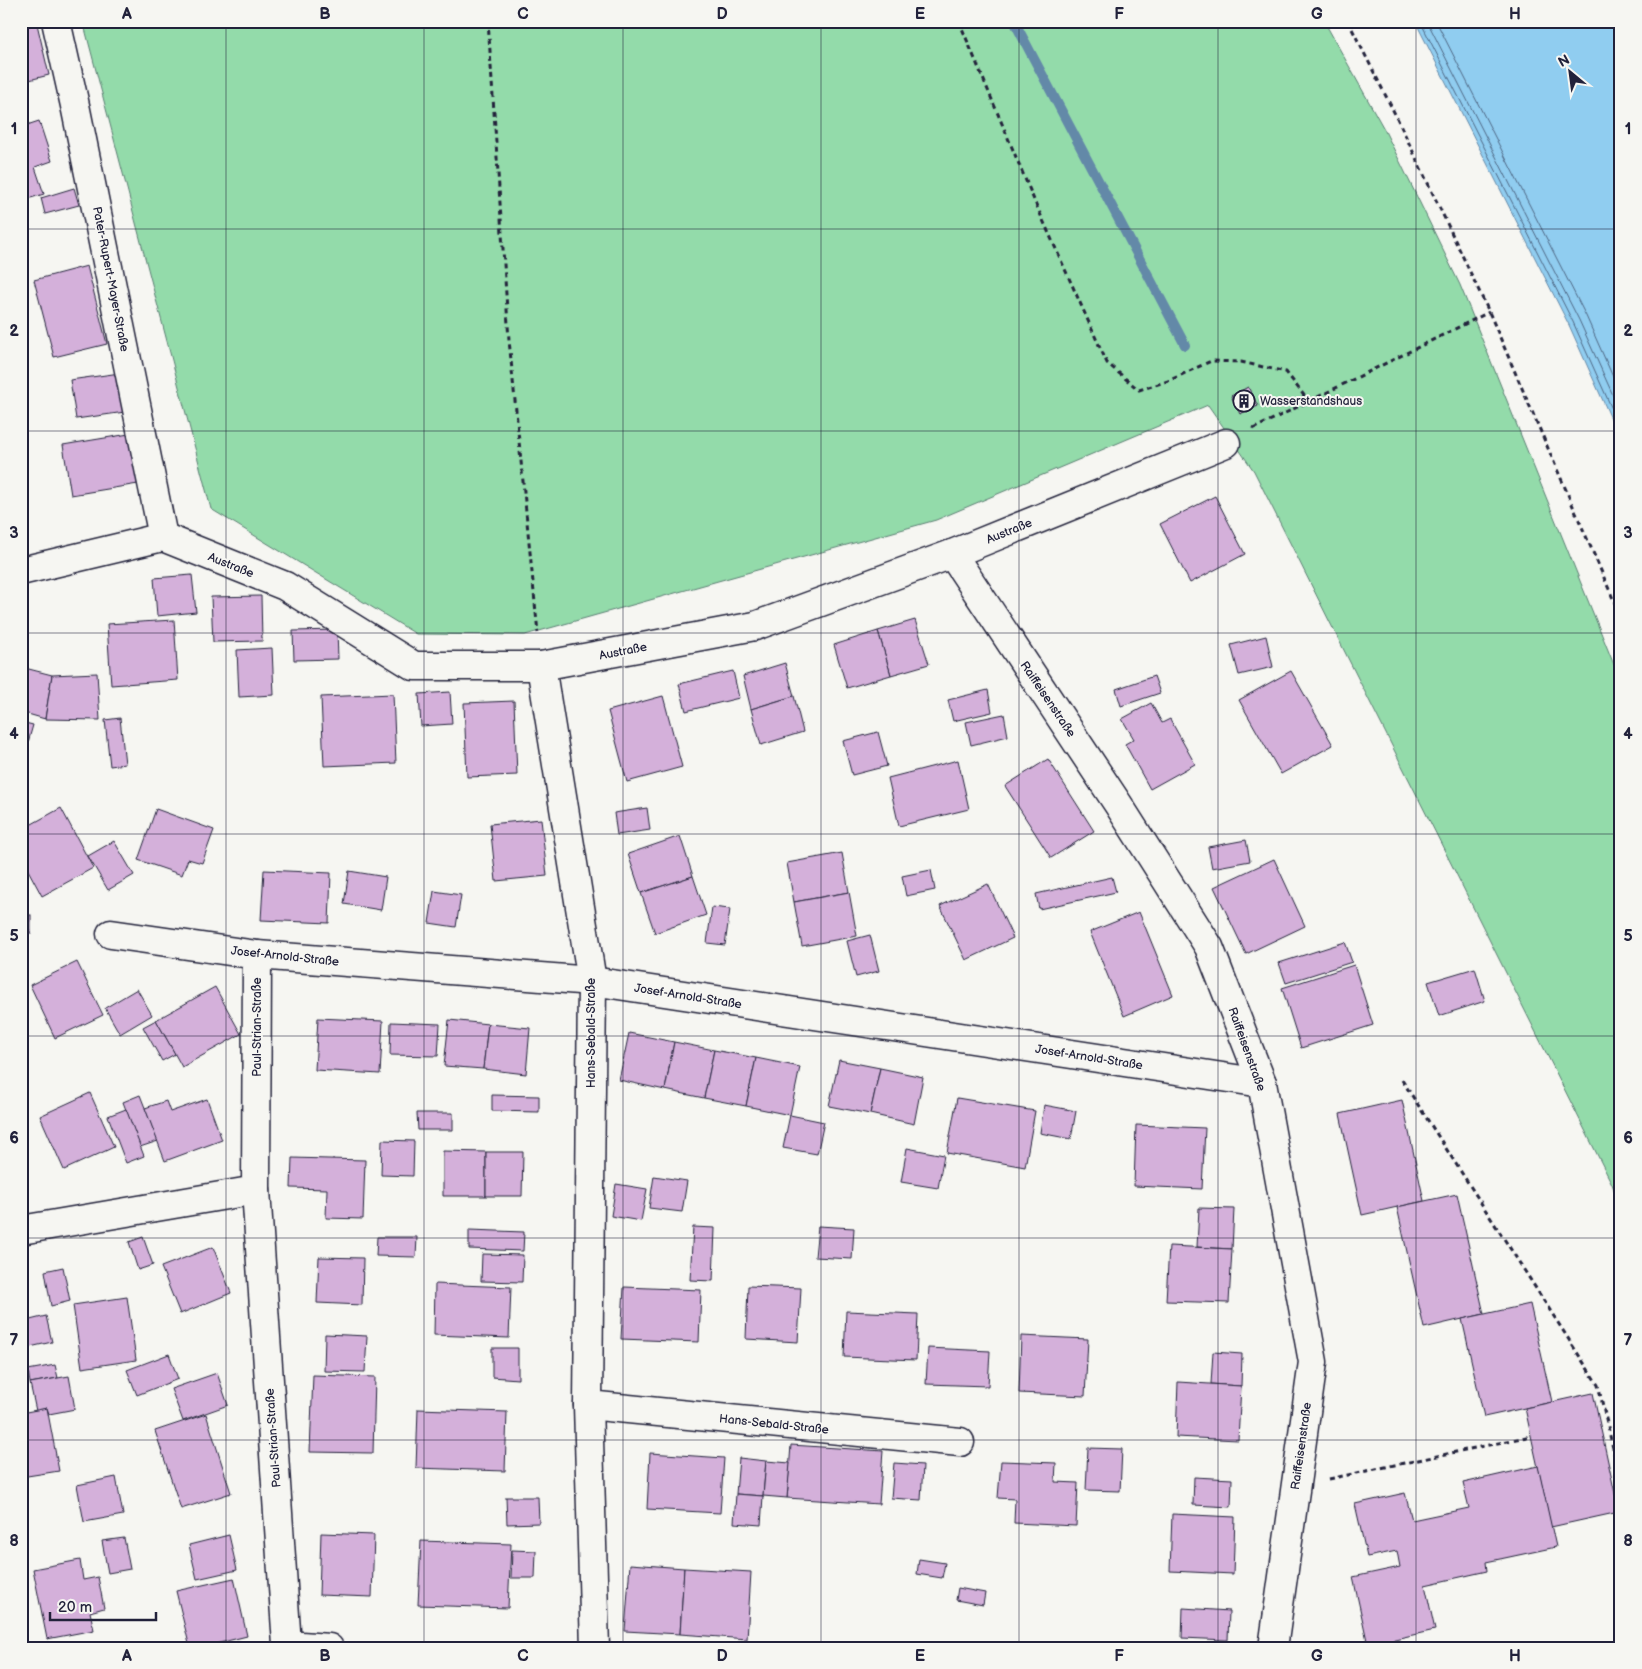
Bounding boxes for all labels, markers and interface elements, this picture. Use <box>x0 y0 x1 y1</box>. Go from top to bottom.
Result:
text: A <box>121 5 132 24</box>
text: B <box>319 5 331 24</box>
text: C <box>517 5 529 24</box>
text: D <box>716 5 728 24</box>
text: E <box>915 5 925 24</box>
text: F <box>1114 5 1124 24</box>
text: G <box>1311 5 1323 24</box>
text: H <box>1509 5 1521 24</box>
north arrow <box>1544 48 1594 98</box>
text: N <box>1555 51 1573 71</box>
text: 1 <box>11 120 17 139</box>
text: 1 <box>1625 120 1631 139</box>
street label: Pater-Rupert-Mayer-Straße <box>89 205 132 353</box>
text: 2 <box>9 322 19 341</box>
text: 2 <box>1623 322 1633 341</box>
building icon: Wasserstandshaus <box>1232 389 1256 413</box>
place label: Wasserstandshaus <box>1260 394 1362 409</box>
street label: Austraße <box>984 515 1034 547</box>
text: 3 <box>9 524 19 543</box>
text: 3 <box>1623 524 1633 543</box>
street label: Austraße <box>206 549 256 581</box>
street label: Austraße <box>598 640 648 663</box>
street label: Raiffeisenstraße <box>1017 658 1078 740</box>
text: 4 <box>9 725 19 744</box>
text: 4 <box>1623 725 1633 744</box>
text: 5 <box>9 927 19 946</box>
text: 5 <box>1623 927 1633 946</box>
street label: Josef-Arnold-Straße <box>230 943 340 970</box>
street label: Paul-Strian-Straße <box>250 977 265 1077</box>
street label: Hans-Sebald-Straße <box>584 978 599 1088</box>
street label: Josef-Arnold-Straße <box>633 981 743 1012</box>
street label: Raiffeisenstraße <box>1224 1005 1269 1093</box>
street label: Josef-Arnold-Straße <box>1034 1042 1144 1073</box>
text: 6 <box>9 1129 19 1148</box>
text: 6 <box>1623 1129 1633 1148</box>
text: 7 <box>10 1331 19 1350</box>
text: 7 <box>1624 1331 1633 1350</box>
street label: Paul-Strian-Straße <box>263 1388 284 1488</box>
street label: Raiffeisenstraße <box>1288 1401 1315 1491</box>
street label: Hans-Sebald-Straße <box>718 1411 829 1438</box>
text: 8 <box>9 1532 19 1551</box>
text: 8 <box>1623 1532 1633 1551</box>
scale bar <box>50 1589 156 1621</box>
text: 20 m <box>58 1598 92 1617</box>
text: A <box>121 1647 132 1666</box>
text: B <box>319 1647 331 1666</box>
text: C <box>517 1647 529 1666</box>
text: D <box>716 1647 728 1666</box>
text: E <box>915 1647 925 1666</box>
text: F <box>1114 1647 1124 1666</box>
text: G <box>1311 1647 1323 1666</box>
text: H <box>1509 1647 1521 1666</box>

